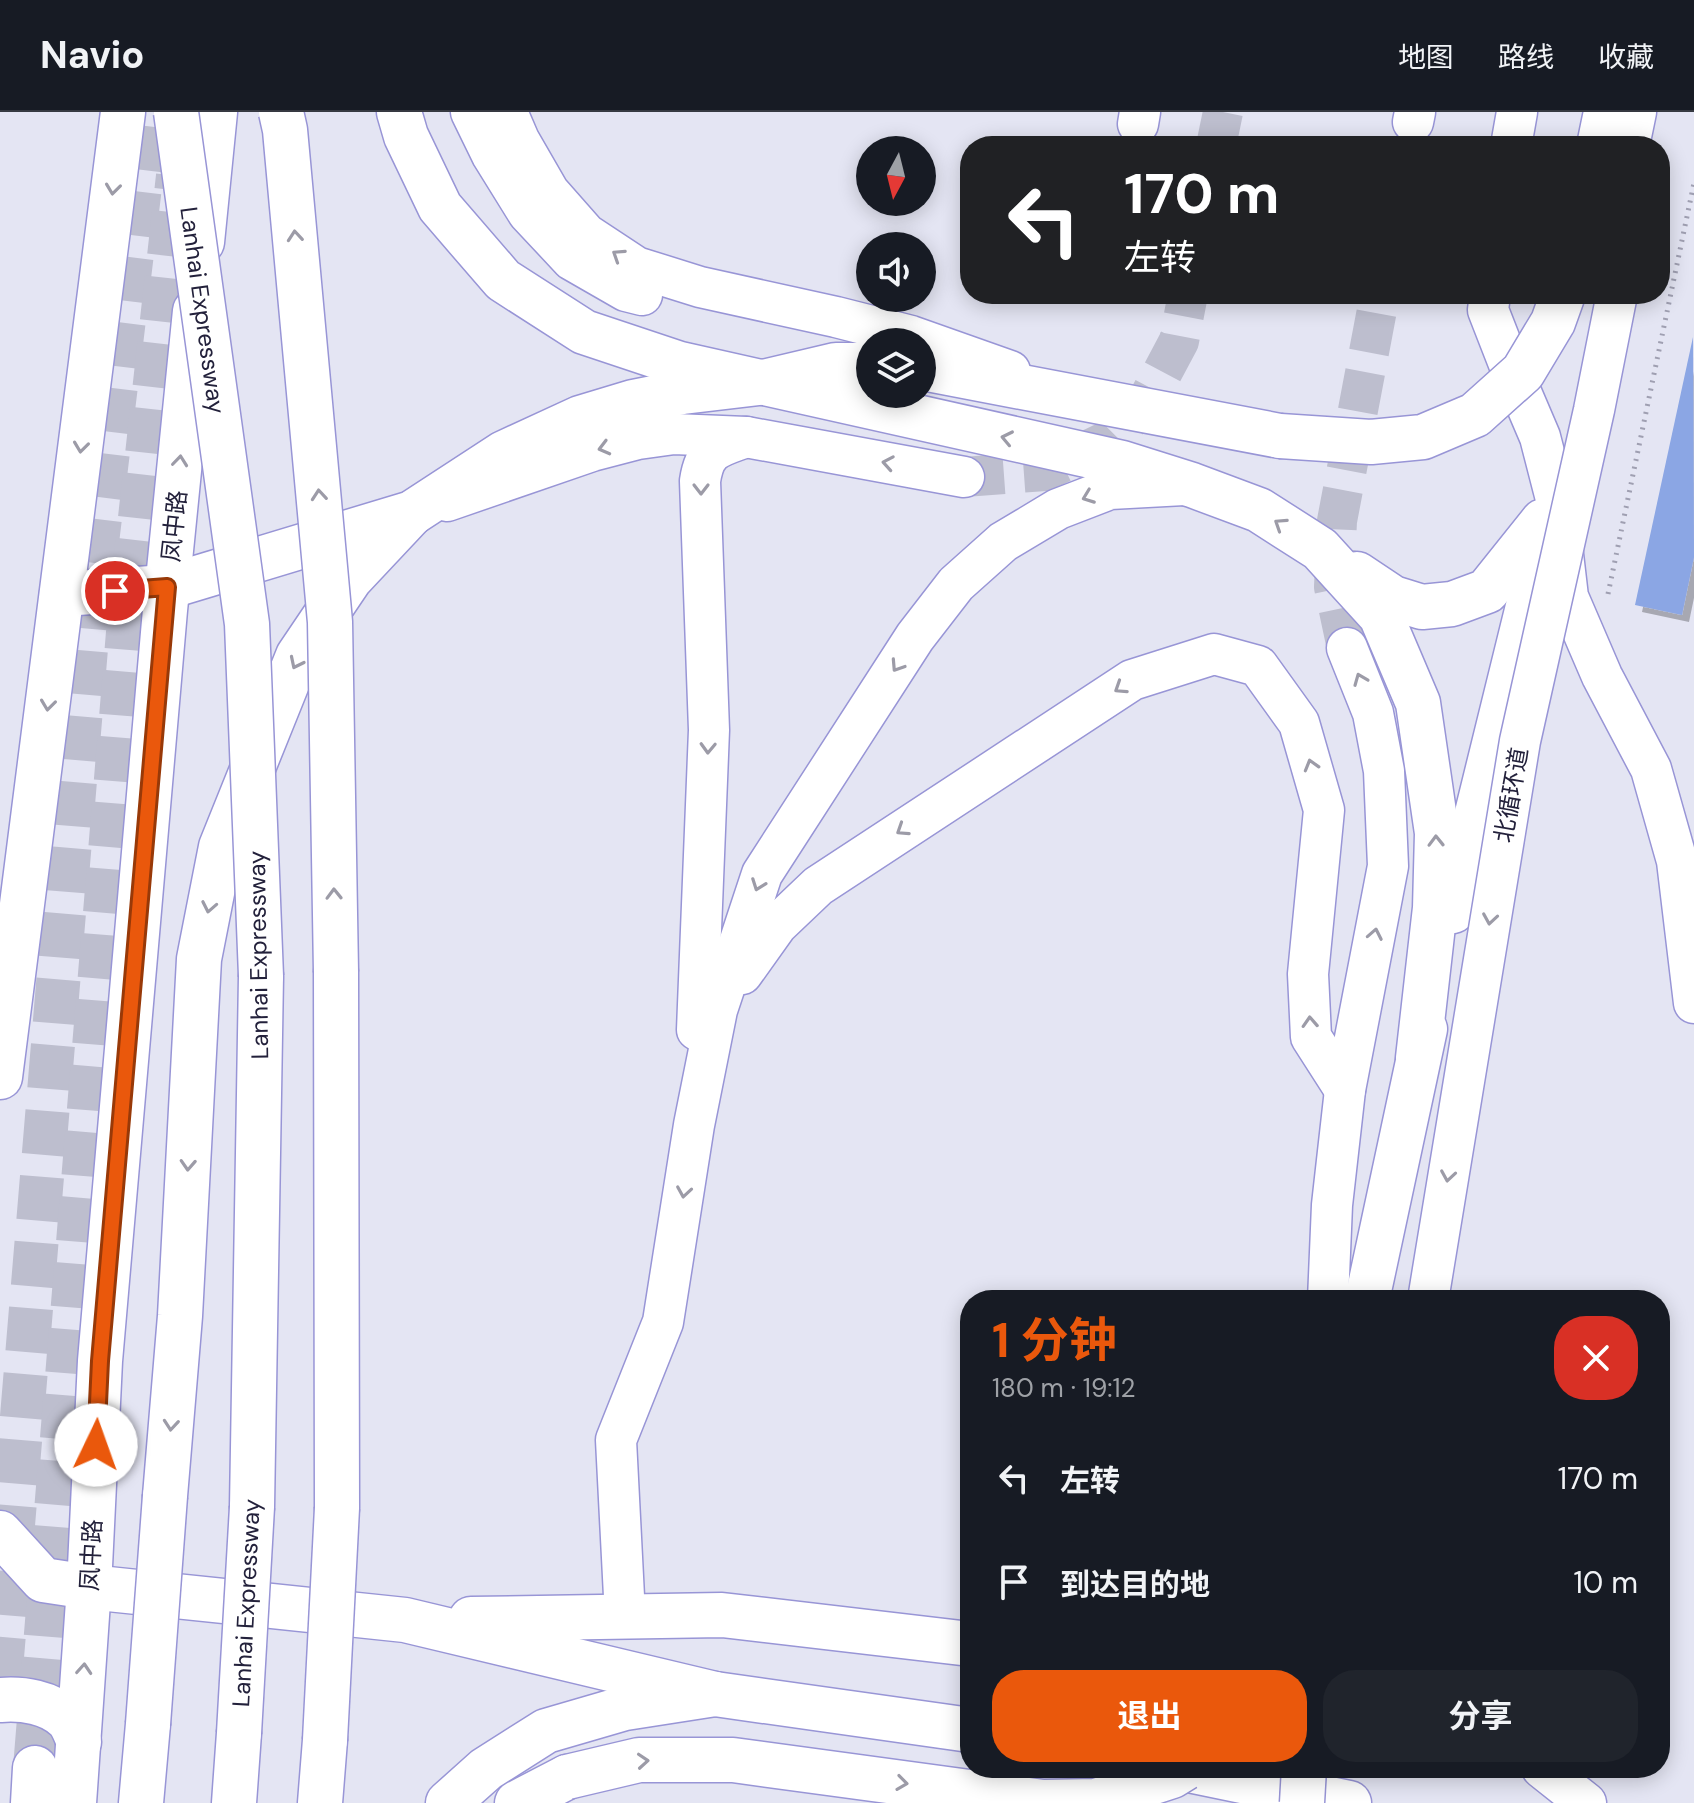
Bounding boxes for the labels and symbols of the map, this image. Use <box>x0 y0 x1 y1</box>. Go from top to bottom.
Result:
north arrow <box>856 136 936 216</box>
one-way arrow <box>105 183 122 196</box>
street label: Lanhai Expressway <box>174 205 233 416</box>
one-way arrow <box>287 229 304 242</box>
one-way arrow <box>613 250 627 265</box>
one-way arrow <box>1000 430 1014 447</box>
one-way arrow <box>597 439 611 456</box>
one-way arrow <box>72 441 89 454</box>
one-way arrow <box>172 454 189 467</box>
one-way arrow <box>881 456 894 473</box>
one-way arrow <box>692 483 710 496</box>
one-way arrow <box>1082 487 1096 504</box>
one-way arrow <box>310 488 327 501</box>
street label: 凤中路 <box>155 489 193 563</box>
one-way arrow <box>1274 518 1289 533</box>
pin <box>81 557 149 625</box>
one-way arrow <box>290 654 306 669</box>
one-way arrow <box>892 657 907 672</box>
one-way arrow <box>1353 673 1369 688</box>
one-way arrow <box>1114 678 1128 693</box>
one-way arrow <box>40 698 57 712</box>
one-way arrow <box>700 743 717 755</box>
street label: 北循环道 <box>1487 745 1535 845</box>
one-way arrow <box>1304 758 1320 772</box>
one-way arrow <box>896 821 911 836</box>
one-way arrow <box>1427 834 1445 847</box>
street label: Lanhai Expressway <box>241 850 275 1060</box>
one-way arrow <box>752 877 768 891</box>
one-way arrow <box>326 887 343 900</box>
one-way arrow <box>201 899 218 913</box>
one-way arrow <box>1483 912 1500 926</box>
one-way arrow <box>1366 928 1383 942</box>
one-way arrow <box>1302 1015 1319 1028</box>
one-way arrow <box>180 1159 197 1172</box>
one-way arrow <box>1440 1169 1457 1182</box>
one-way arrow <box>676 1185 693 1198</box>
position arrow <box>54 1403 138 1487</box>
one-way arrow <box>163 1419 180 1432</box>
street label: Lanhai Expressway <box>225 1498 267 1708</box>
street label: 凤中路 <box>74 1518 108 1592</box>
one-way arrow <box>75 1662 92 1675</box>
one-way arrow <box>637 1753 650 1770</box>
one-way arrow <box>895 1774 909 1791</box>

